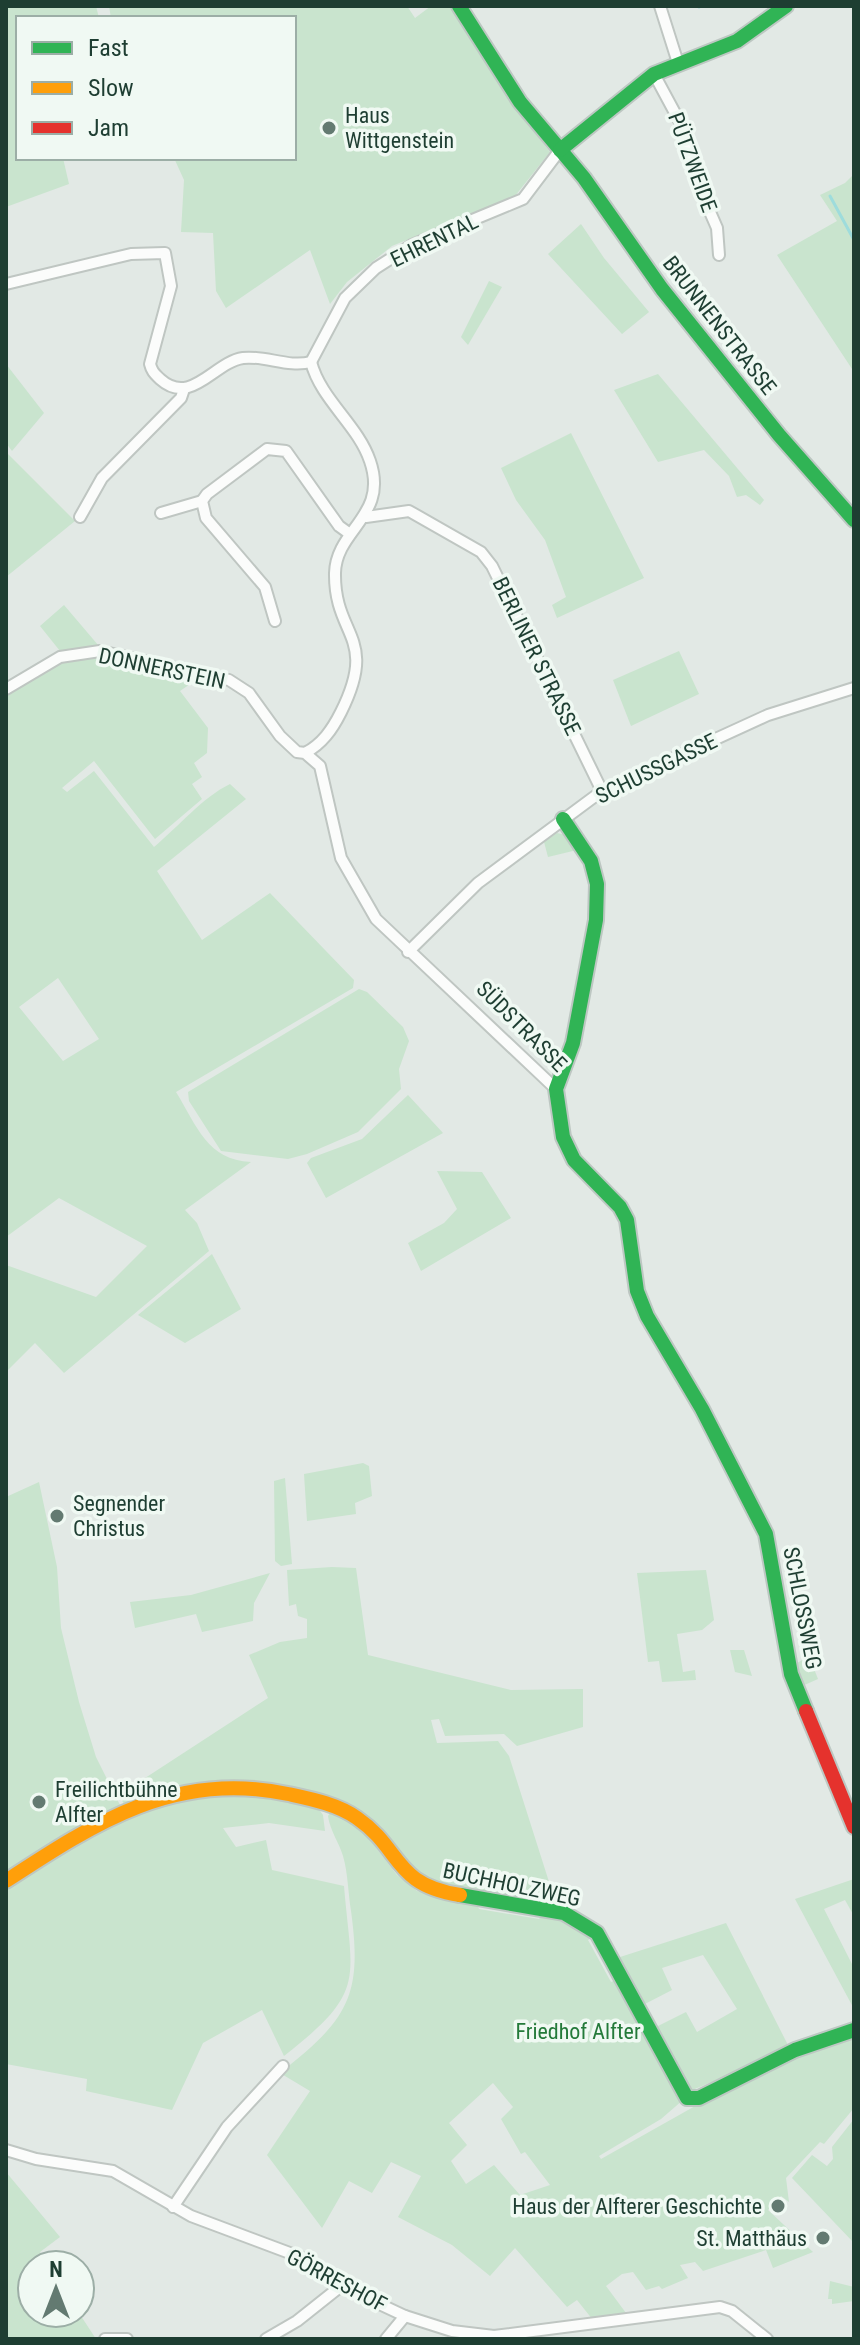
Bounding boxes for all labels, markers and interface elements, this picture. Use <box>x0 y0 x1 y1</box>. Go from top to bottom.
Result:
legend <box>16 16 296 160</box>
text: Fast <box>88 34 129 62</box>
text: Slow <box>88 74 134 102</box>
place label: Haus Wittgenstein <box>345 103 454 153</box>
street label: PÜTZWEIDE <box>663 109 722 215</box>
text: Jam <box>88 114 129 142</box>
marker: Haus Wittgenstein <box>320 119 338 137</box>
street label: EHRENTAL <box>386 209 482 272</box>
street label: BRUNNENSTRASSE <box>658 251 781 400</box>
street label: BERLINER STRASSE <box>487 573 586 739</box>
street label: DONNERSTEIN <box>96 643 227 694</box>
street label: SCHUSSGASSE <box>591 728 721 809</box>
street label: SÜDSTRASSE <box>471 976 572 1077</box>
place label: Segnender Christus <box>73 1491 165 1541</box>
marker: Segnender Christus <box>48 1507 66 1525</box>
street label: SCHLOSSWEG <box>778 1545 827 1671</box>
place label: Freilichtbühne Alfter <box>55 1777 178 1827</box>
marker: Freilichtbühne Alfter <box>30 1793 48 1811</box>
street label: BUCHHOLZWEG <box>441 1858 583 1911</box>
park label: Friedhof Alfter <box>515 2019 641 2044</box>
place label: Haus der Alfterer Geschichte <box>512 2194 762 2219</box>
marker: Haus der Alfterer Geschichte <box>769 2197 787 2215</box>
place label: St. Matthäus <box>696 2226 807 2251</box>
marker: St. Matthäus <box>814 2229 832 2247</box>
street label: GÖRRESHOF <box>283 2244 391 2317</box>
north arrow <box>16 2249 96 2329</box>
text: N <box>49 2257 63 2282</box>

